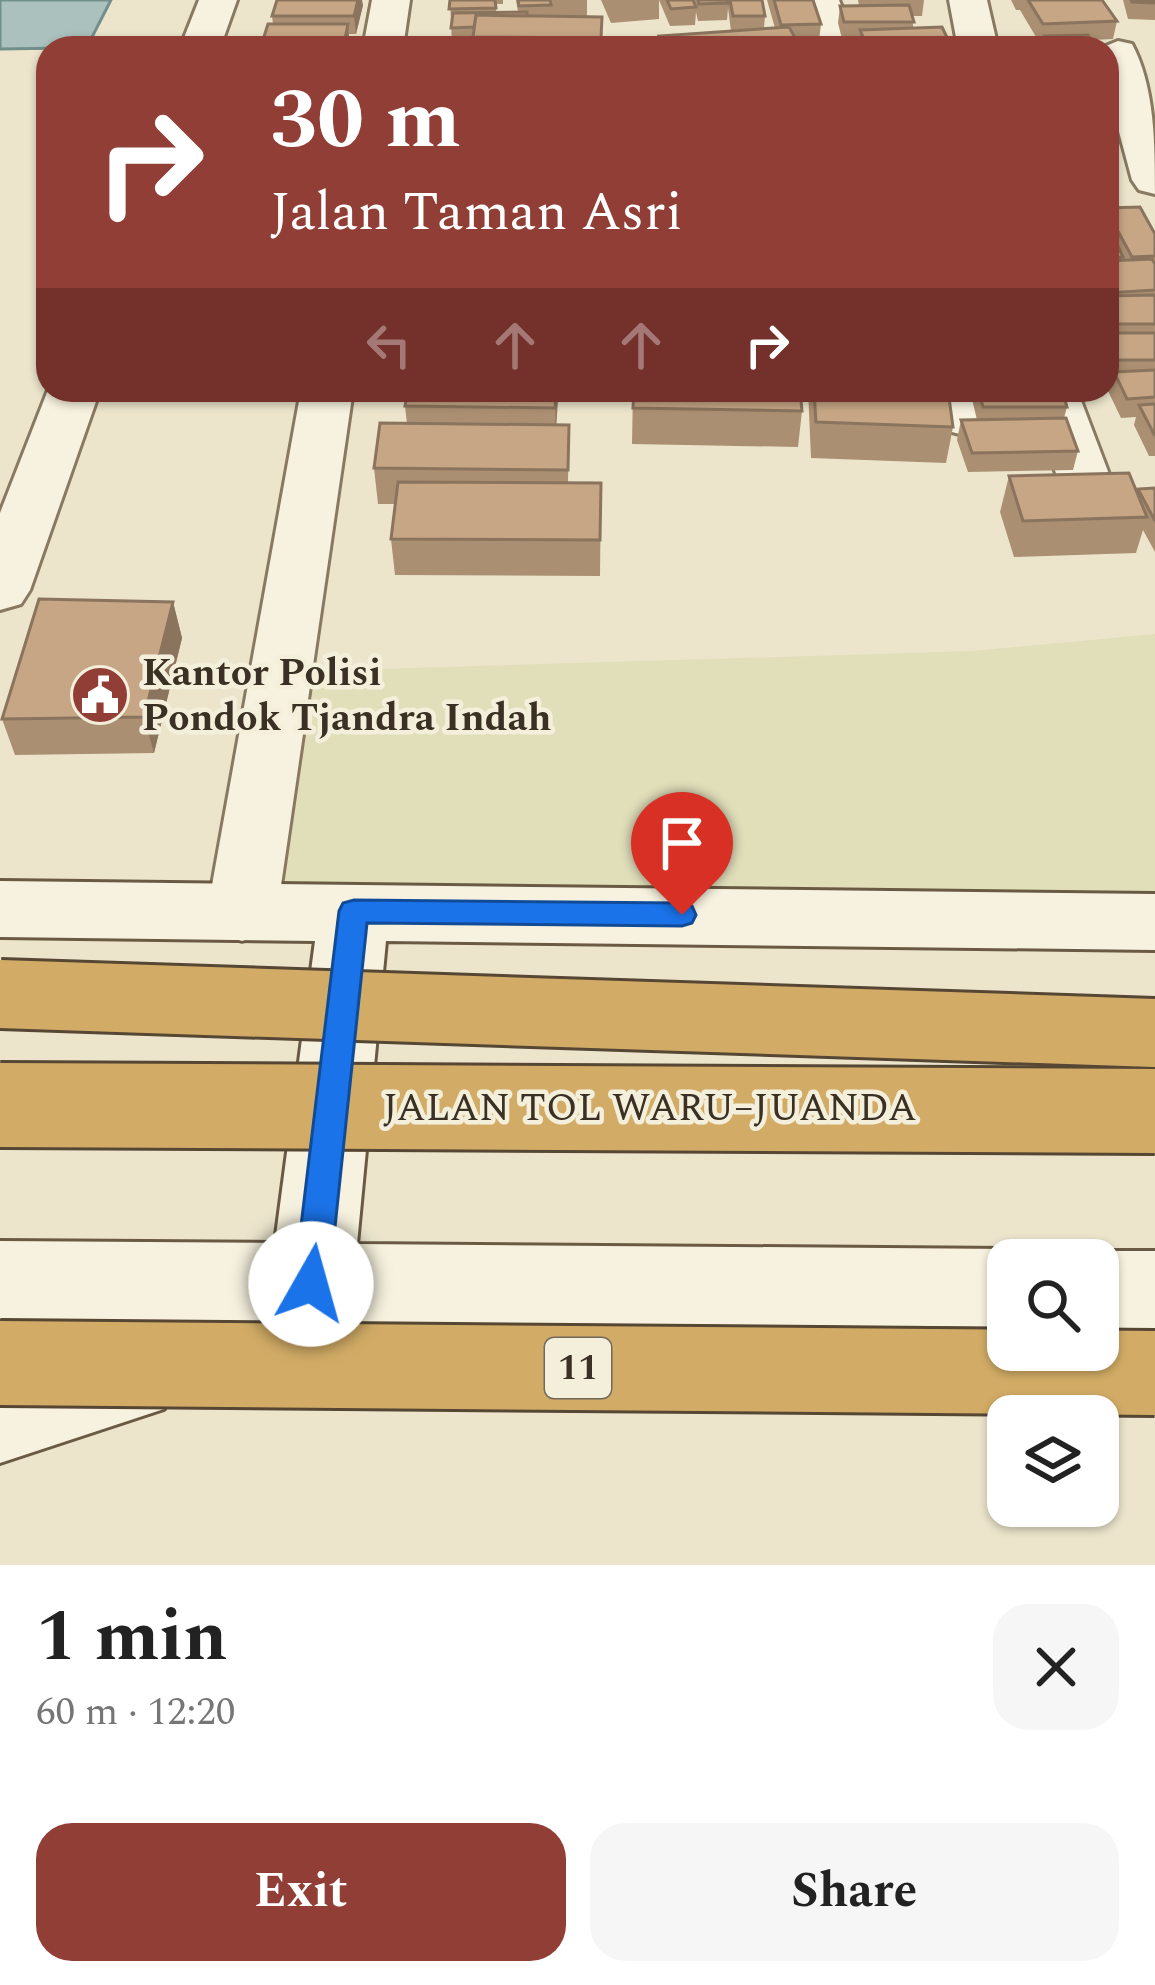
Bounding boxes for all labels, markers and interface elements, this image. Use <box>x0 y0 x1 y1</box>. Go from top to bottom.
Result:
text: 30 m <box>270 57 461 185</box>
icon: right <box>72 84 228 240</box>
text: Jalan Taman Asri <box>270 172 683 254</box>
icon: left <box>356 312 422 378</box>
icon: ahead <box>482 312 548 378</box>
icon: ahead <box>608 312 674 378</box>
icon: right <box>734 312 800 378</box>
place label: Kantor Polisi Pondok Tjandra Indah <box>142 644 552 748</box>
public building icon: Kantor Polisi Pondok Tjandra Indah <box>69 664 131 726</box>
pin <box>631 792 733 915</box>
icon: arrive <box>649 810 715 876</box>
street label: JALAN TOL WARU–JUANDA <box>383 1079 917 1138</box>
position arrow <box>248 1221 374 1347</box>
map controls <box>987 1239 1119 1527</box>
button: search <box>987 1239 1119 1371</box>
road number: 11 <box>545 1338 611 1398</box>
button: layers <box>987 1395 1119 1527</box>
text: 1 min <box>36 1583 228 1692</box>
button: close <box>993 1604 1119 1730</box>
text: 60 m · 12:20 <box>36 1683 235 1742</box>
button: Exit <box>36 1823 566 1961</box>
button: Share <box>590 1823 1119 1961</box>

